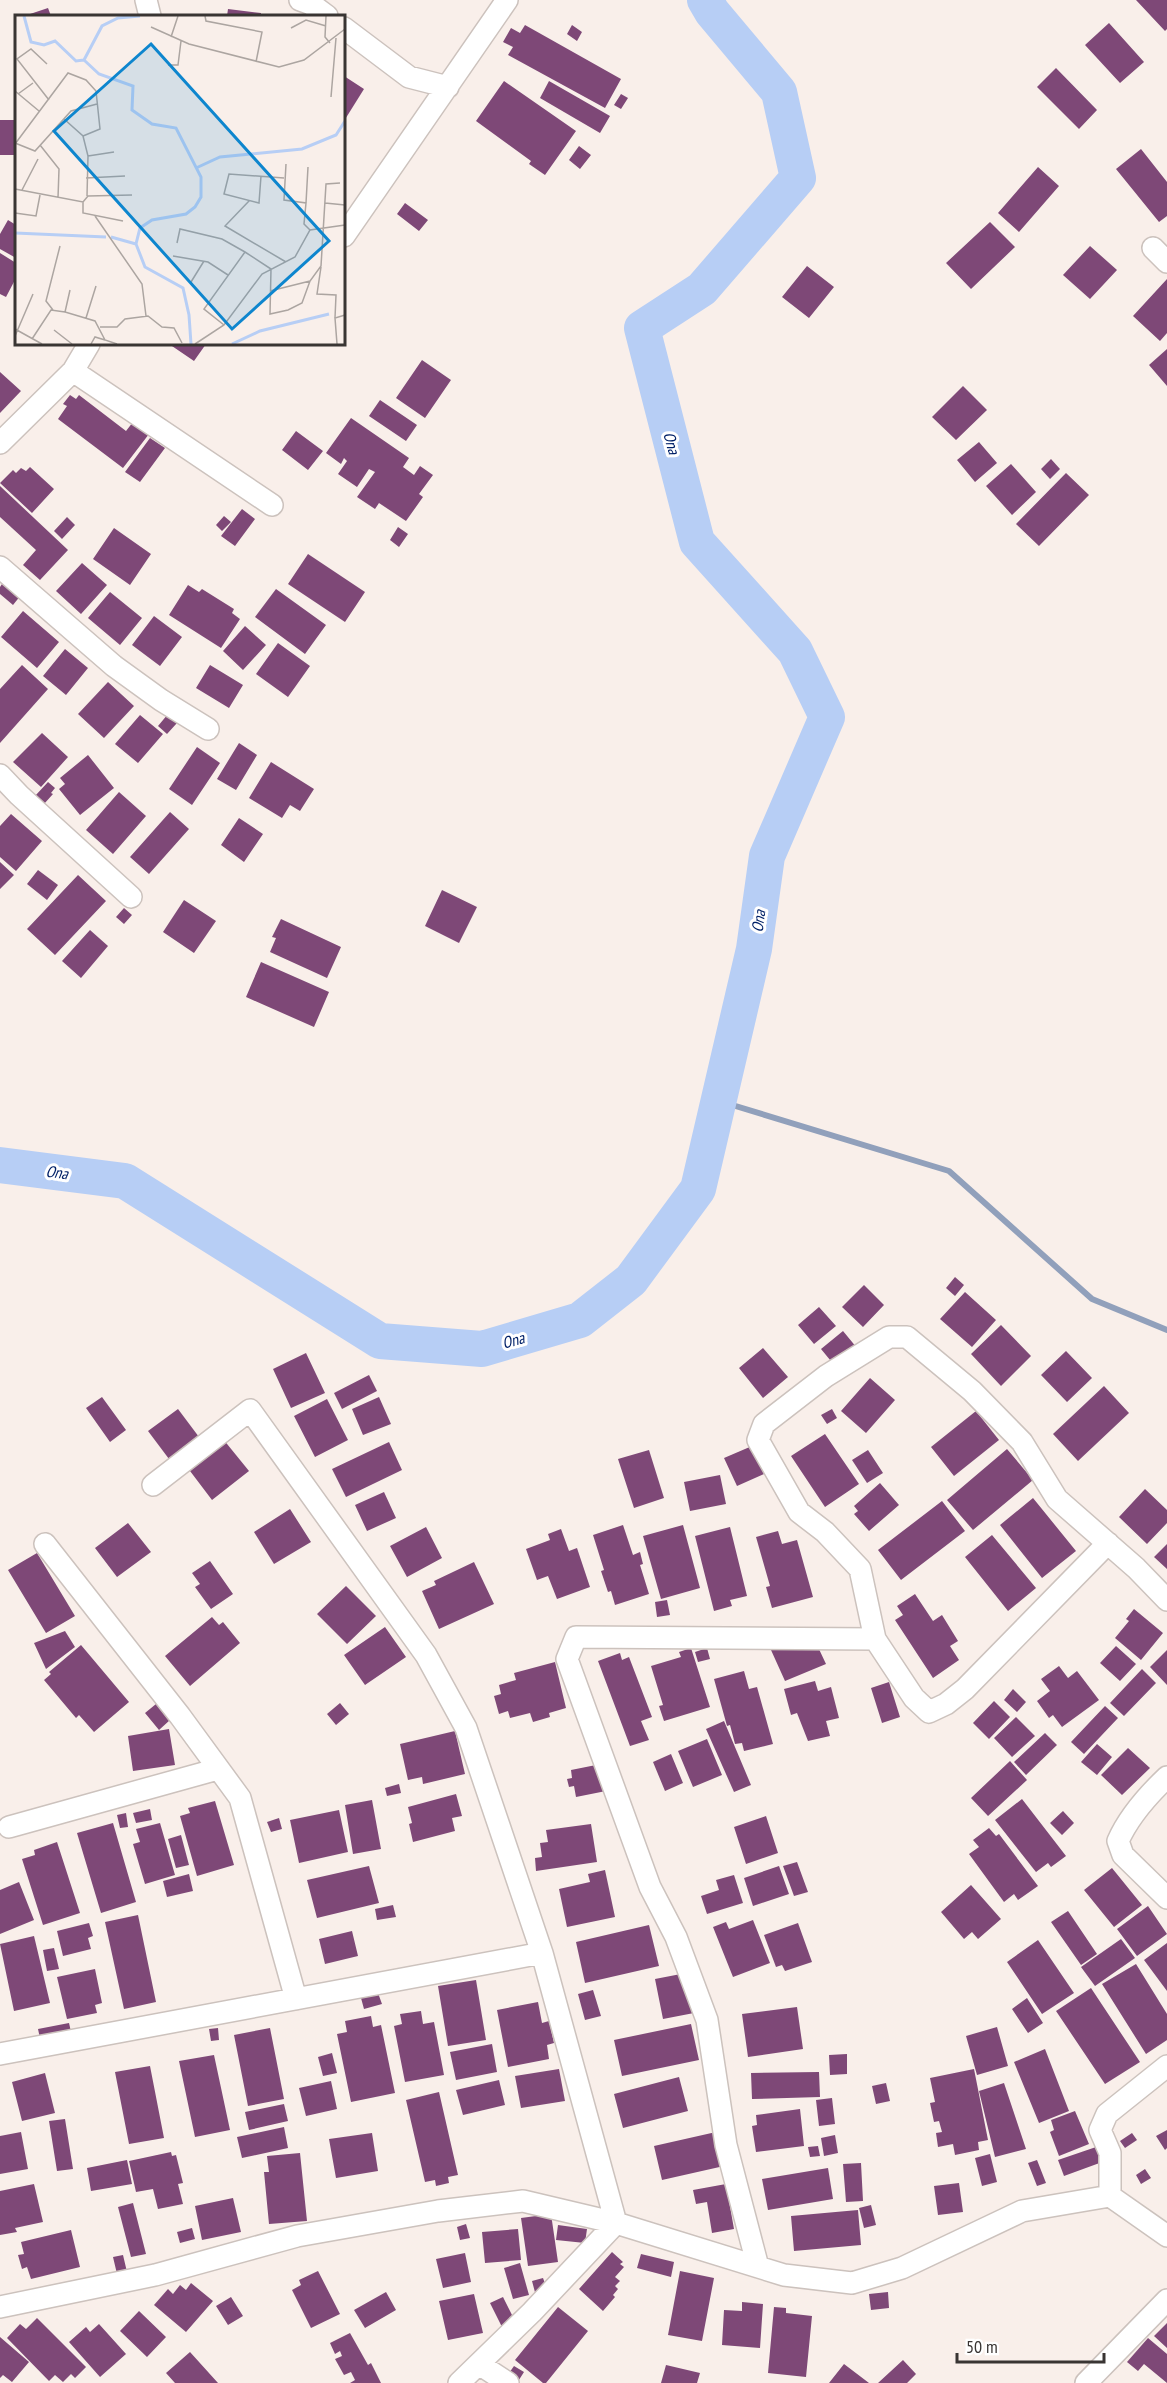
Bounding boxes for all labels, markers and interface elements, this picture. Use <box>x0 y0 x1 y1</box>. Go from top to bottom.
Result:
inset map <box>15 15 345 345</box>
water label: Ona <box>659 430 685 458</box>
water label: Ona <box>747 907 770 933</box>
water label: Ona <box>45 1161 71 1184</box>
water label: Ona <box>500 1327 528 1353</box>
scale bar <box>957 2326 1104 2364</box>
text: 50 m <box>966 2335 998 2358</box>

